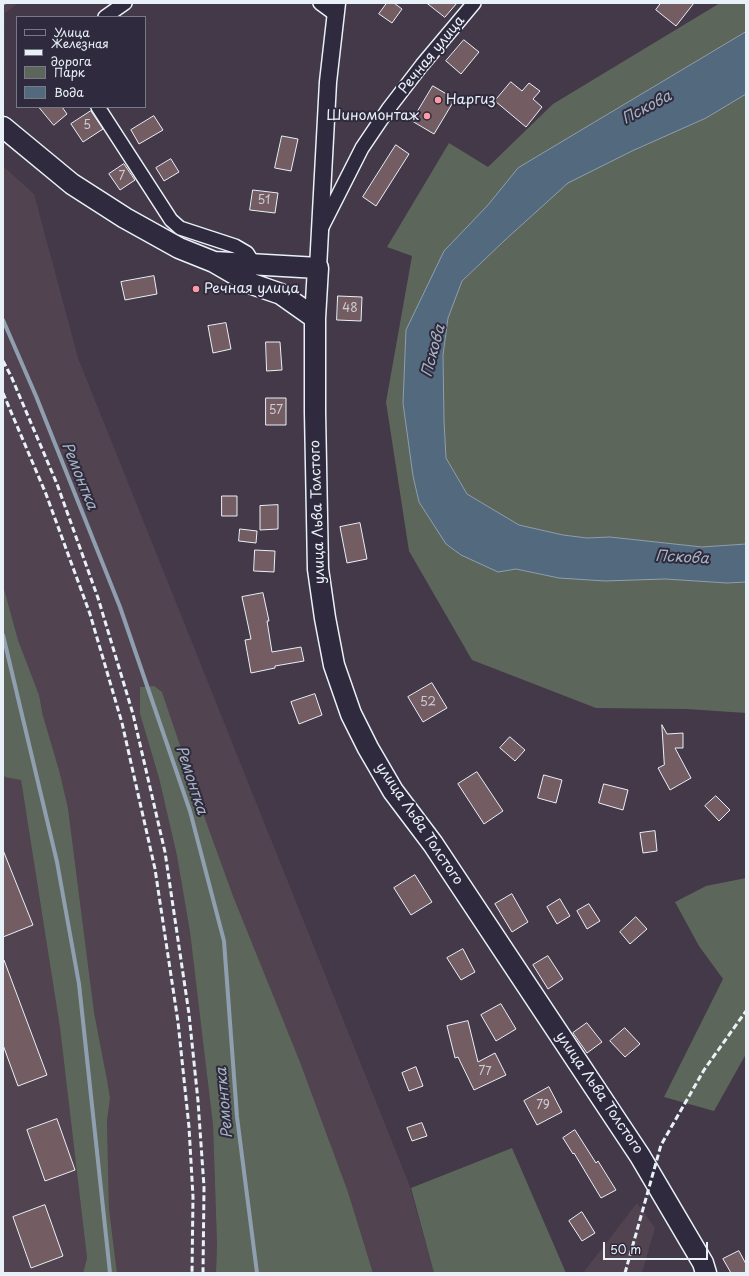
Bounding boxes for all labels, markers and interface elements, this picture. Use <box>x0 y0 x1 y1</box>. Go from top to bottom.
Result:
street label: Речная улица <box>395 13 469 97</box>
legend <box>16 16 146 108</box>
text: Улица <box>54 23 90 41</box>
text: Железная дорога <box>51 34 109 70</box>
text: Парк <box>54 63 85 81</box>
text: Вода <box>54 83 84 101</box>
water label: Пскова <box>619 88 675 128</box>
place label: Наргиз <box>446 92 496 108</box>
marker: Наргиз <box>433 95 443 105</box>
place label: Шиномонтаж <box>326 108 419 124</box>
marker: Шиномонтаж <box>422 111 432 121</box>
house number: 5 <box>83 119 91 133</box>
house number: 7 <box>119 170 125 184</box>
house number: 51 <box>258 194 270 208</box>
place label: Речная улица <box>204 281 299 297</box>
marker: Речная улица <box>191 284 201 294</box>
house number: 48 <box>342 302 358 316</box>
water label: Пскова <box>418 323 450 379</box>
house number: 57 <box>269 404 283 418</box>
water label: Ремонтка <box>57 440 101 512</box>
street label: улица Льва Толстого <box>307 440 329 584</box>
water label: Пскова <box>655 548 709 568</box>
house number: 52 <box>420 696 436 710</box>
water label: Ремонтка <box>171 743 211 817</box>
street label: улица Льва Толстого <box>372 760 466 888</box>
street label: улица Льва Толстого <box>552 1029 646 1157</box>
house number: 77 <box>478 1065 492 1079</box>
water label: Ремонтка <box>213 1067 237 1139</box>
house number: 79 <box>536 1099 550 1113</box>
scale bar <box>605 1234 710 1260</box>
text: 50 m <box>610 1240 641 1258</box>

